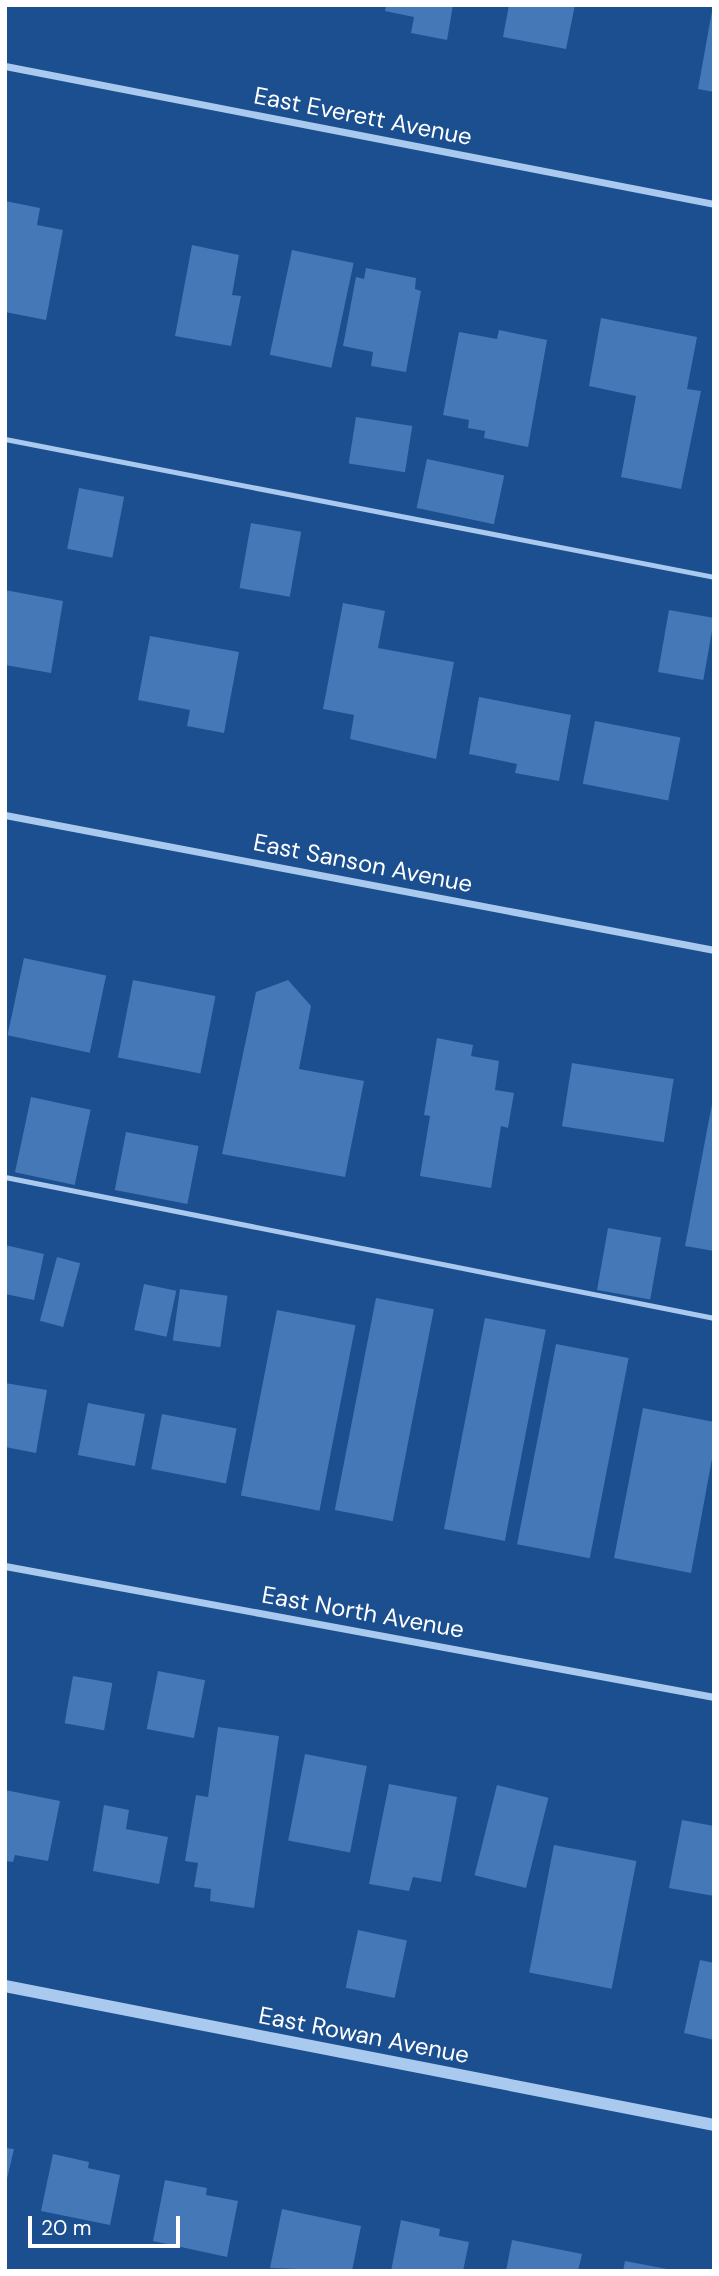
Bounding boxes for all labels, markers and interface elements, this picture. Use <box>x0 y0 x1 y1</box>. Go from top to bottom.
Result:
street label: East Everett Avenue <box>252 81 474 151</box>
street label: East Sanson Avenue <box>251 828 475 898</box>
street label: East North Avenue <box>260 1580 466 1644</box>
street label: East Rowan Avenue <box>256 2000 472 2070</box>
scale bar <box>32 2202 184 2246</box>
text: 20 m <box>41 2214 92 2242</box>

